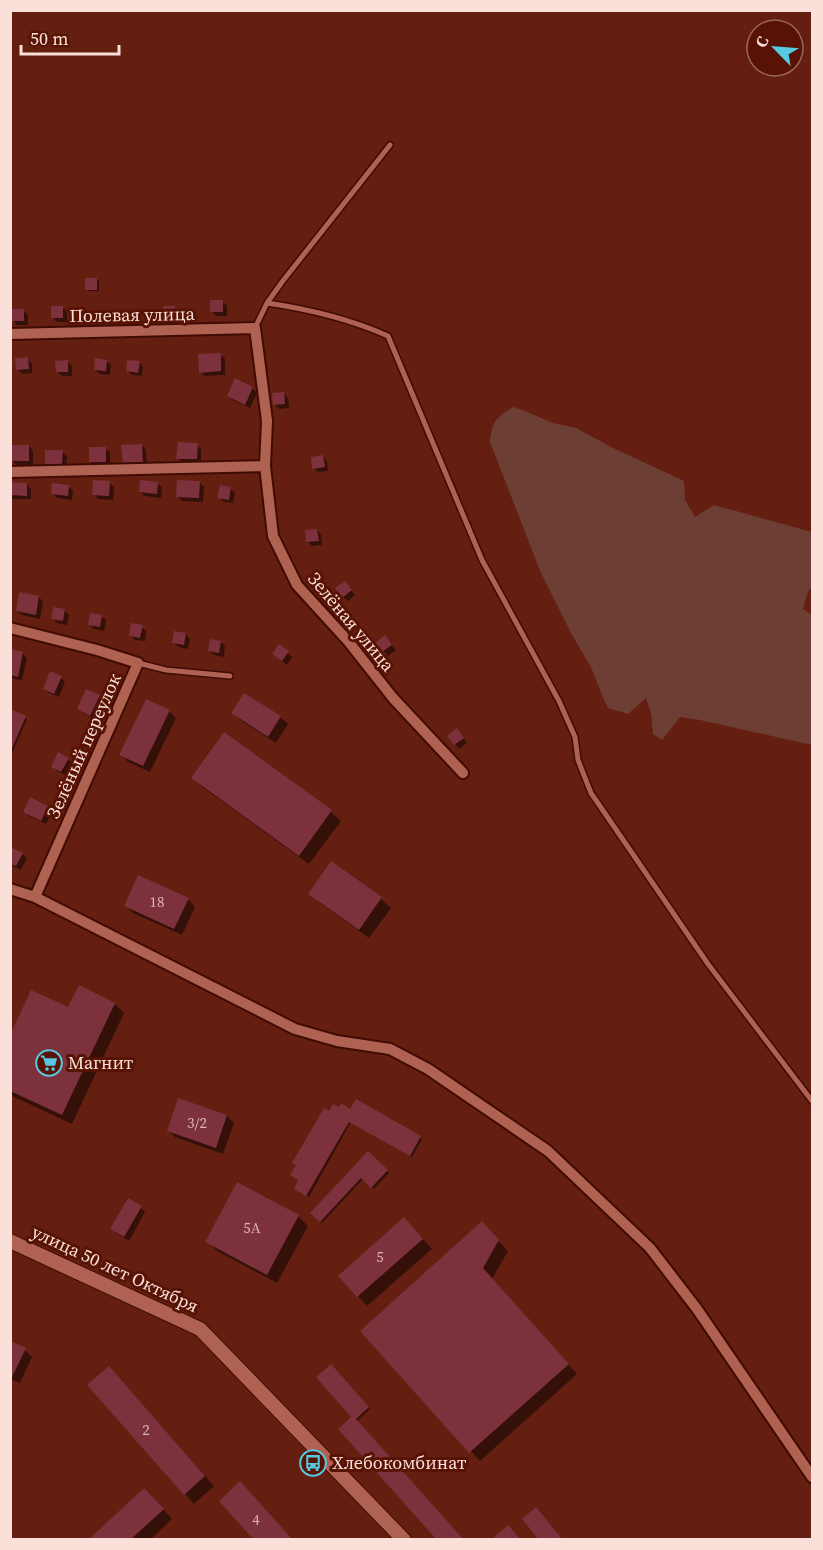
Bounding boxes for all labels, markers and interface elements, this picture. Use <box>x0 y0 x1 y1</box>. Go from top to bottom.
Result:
scale bar <box>21 18 118 56</box>
north arrow <box>745 18 805 78</box>
text: 50 m <box>30 26 68 51</box>
text: С <box>749 32 773 51</box>
street label: Полевая улица <box>69 301 196 328</box>
street label: Зелёная улица <box>302 566 401 677</box>
street label: Зелёный переулок <box>40 669 127 822</box>
house number: 18 <box>149 891 165 912</box>
supermarket icon: Магнит <box>34 1048 64 1078</box>
place label: Магнит <box>68 1050 134 1075</box>
house number: 3/2 <box>187 1112 207 1133</box>
house number: 5А <box>243 1217 261 1238</box>
street label: улица 50 лет Октября <box>28 1219 203 1318</box>
house number: 5 <box>376 1246 384 1267</box>
house number: 2 <box>142 1419 150 1440</box>
bus stop icon: Хлебокомбинат <box>298 1448 328 1478</box>
place label: Хлебокомбинат <box>332 1450 467 1475</box>
house number: 4 <box>252 1509 260 1530</box>

